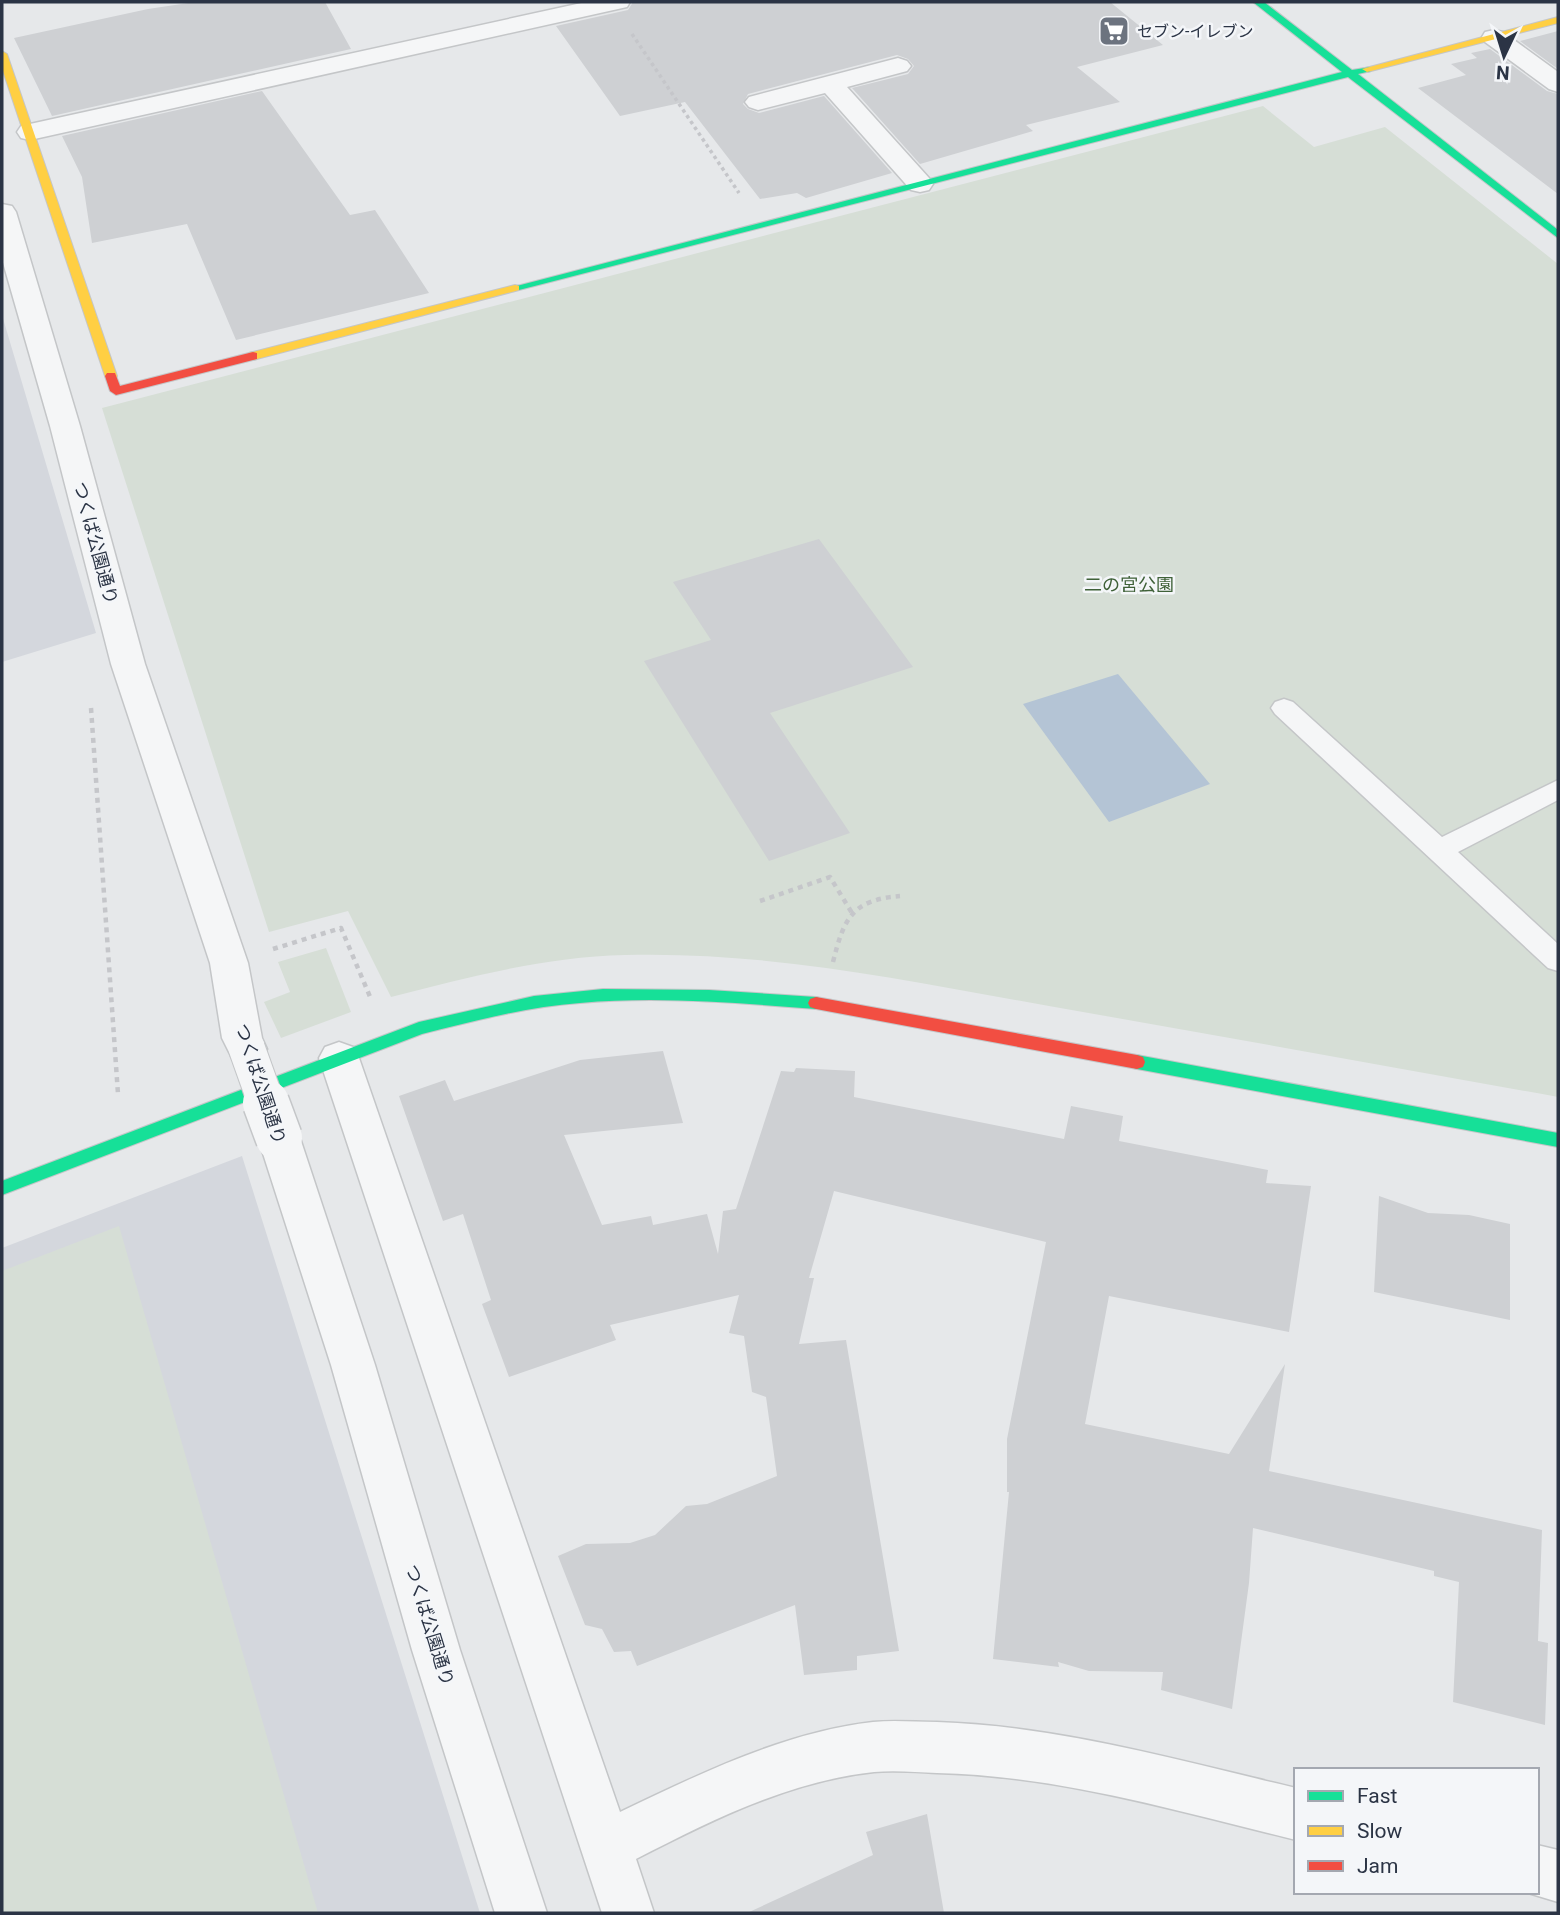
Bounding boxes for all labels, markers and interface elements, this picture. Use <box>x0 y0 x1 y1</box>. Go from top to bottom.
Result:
supermarket icon: セブン-イレブン <box>1097 14 1131 48</box>
north arrow <box>1469 21 1539 91</box>
place label: セブン-イレブン <box>1137 22 1253 41</box>
text: N <box>1495 61 1510 84</box>
street label: つくば公園通り <box>70 479 122 607</box>
park label: 二の宮公園 <box>1084 574 1174 595</box>
street label: つくば公園通り <box>232 1021 290 1147</box>
street label: つくば公園通り <box>402 1562 458 1688</box>
legend <box>1294 1768 1539 1894</box>
text: Fast <box>1357 1784 1398 1808</box>
text: Slow <box>1357 1819 1403 1843</box>
text: Jam <box>1357 1854 1398 1878</box>

